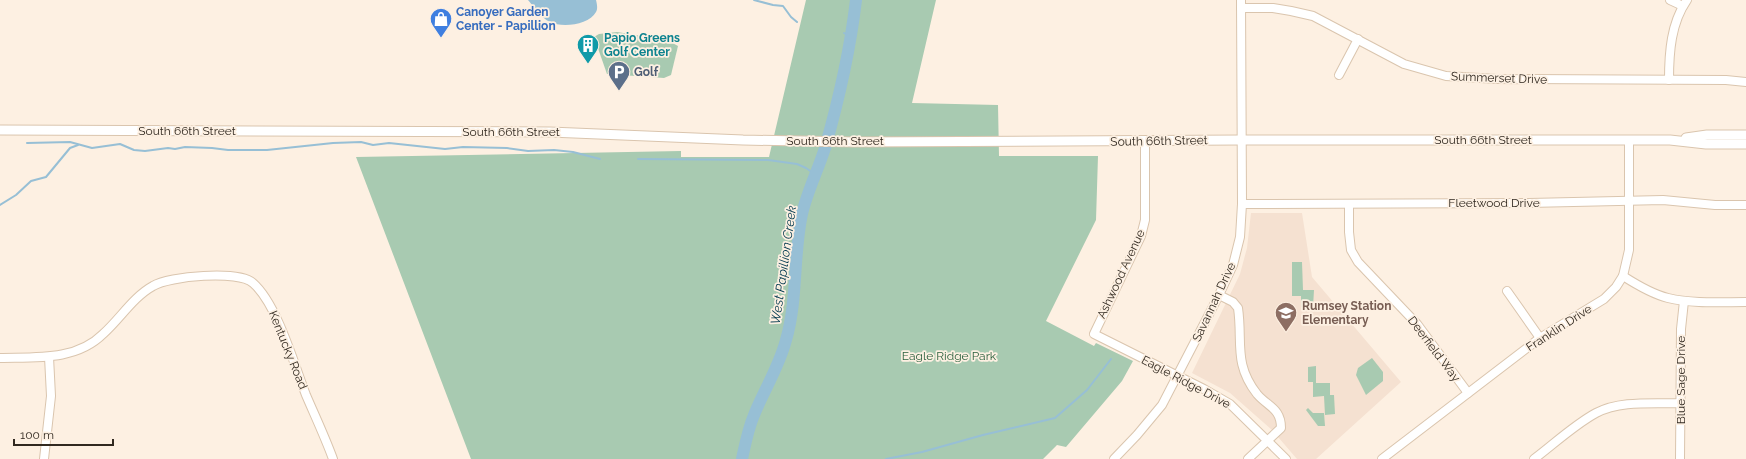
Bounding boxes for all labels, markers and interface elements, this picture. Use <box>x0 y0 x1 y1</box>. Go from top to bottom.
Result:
place label: Canoyer Garden Center - Papillion <box>456 5 556 33</box>
shop icon: Canoyer Garden Center - Papillion <box>428 6 454 39</box>
place label: Papio Greens Golf Center <box>604 31 680 59</box>
building icon: Papio Greens Golf Center <box>575 32 601 65</box>
parking icon: Golf <box>606 59 632 92</box>
place label: Golf <box>634 65 659 79</box>
street label: Summerset Drive <box>1451 69 1547 87</box>
street label: South 66th Street <box>138 124 236 138</box>
street label: South 66th Street <box>462 125 560 139</box>
street label: South 66th Street <box>1110 133 1208 149</box>
street label: South 66th Street <box>1434 133 1532 147</box>
street label: South 66th Street <box>786 134 884 148</box>
street label: Fleetwood Drive <box>1448 196 1540 210</box>
water label: West Papillion Creek <box>768 205 799 325</box>
street label: Ashwood Avenue <box>1094 227 1148 321</box>
street label: Savannah Drive <box>1190 260 1238 344</box>
place label: Rumsey Station Elementary <box>1302 299 1391 327</box>
school or university icon: Rumsey Station Elementary <box>1273 300 1299 333</box>
street label: Franklin Drive <box>1524 302 1594 354</box>
street label: Kentucky Road <box>266 309 310 391</box>
street label: Deerfield Way <box>1405 314 1463 385</box>
street label: Blue Sage Drive <box>1674 336 1688 424</box>
park label: Eagle Ridge Park <box>902 349 997 363</box>
street label: Eagle Ridge Drive <box>1139 353 1233 411</box>
scale bar <box>14 421 113 447</box>
text: 100 m <box>20 428 54 442</box>

